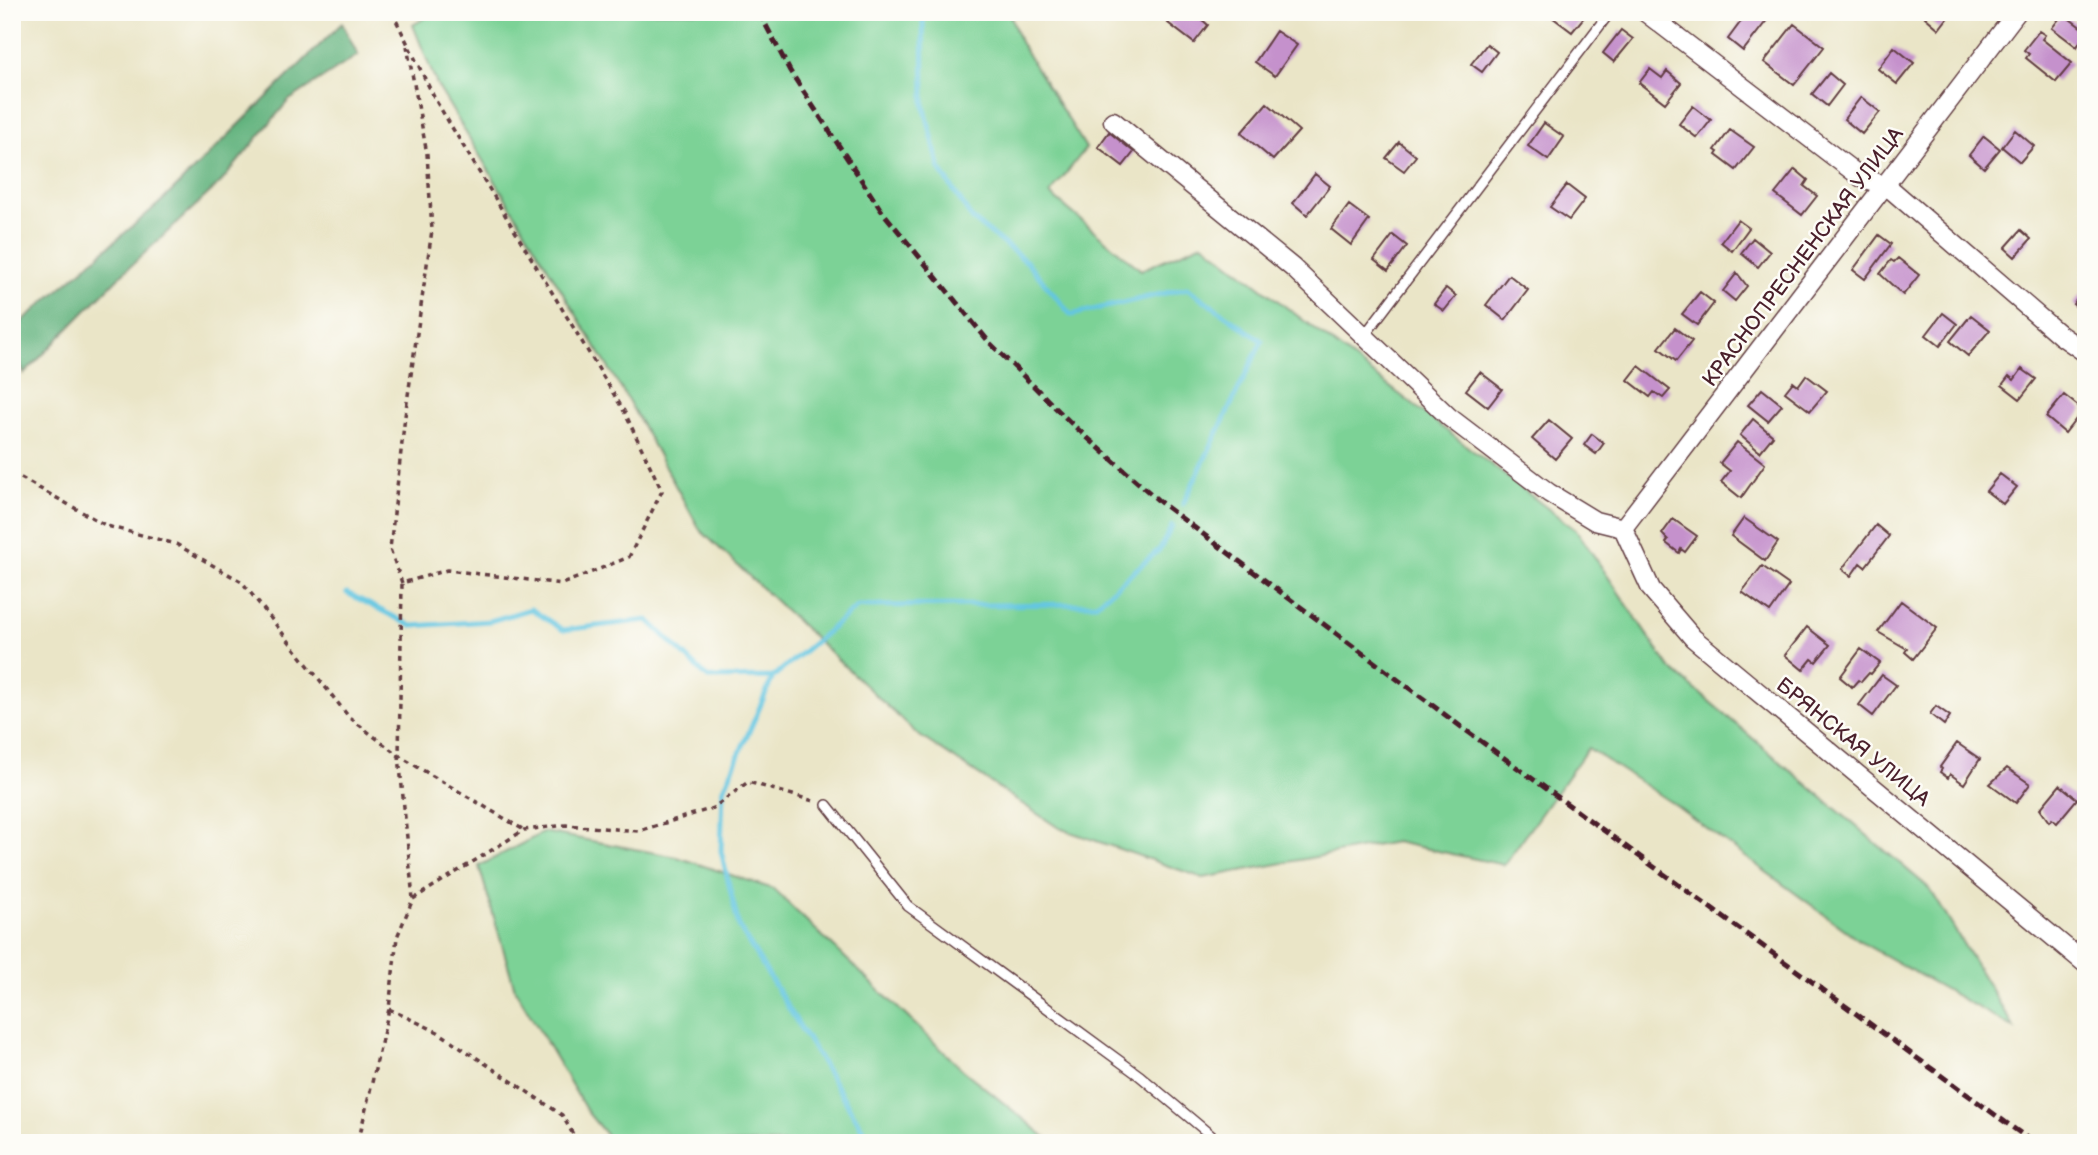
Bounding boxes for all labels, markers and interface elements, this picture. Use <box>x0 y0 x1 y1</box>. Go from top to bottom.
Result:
street label: КРАСНОПРЕСНЕНСКАЯ УЛИЦА <box>1697 122 1909 392</box>
street label: БРЯНСКАЯ УЛИЦА <box>1771 672 1935 812</box>

